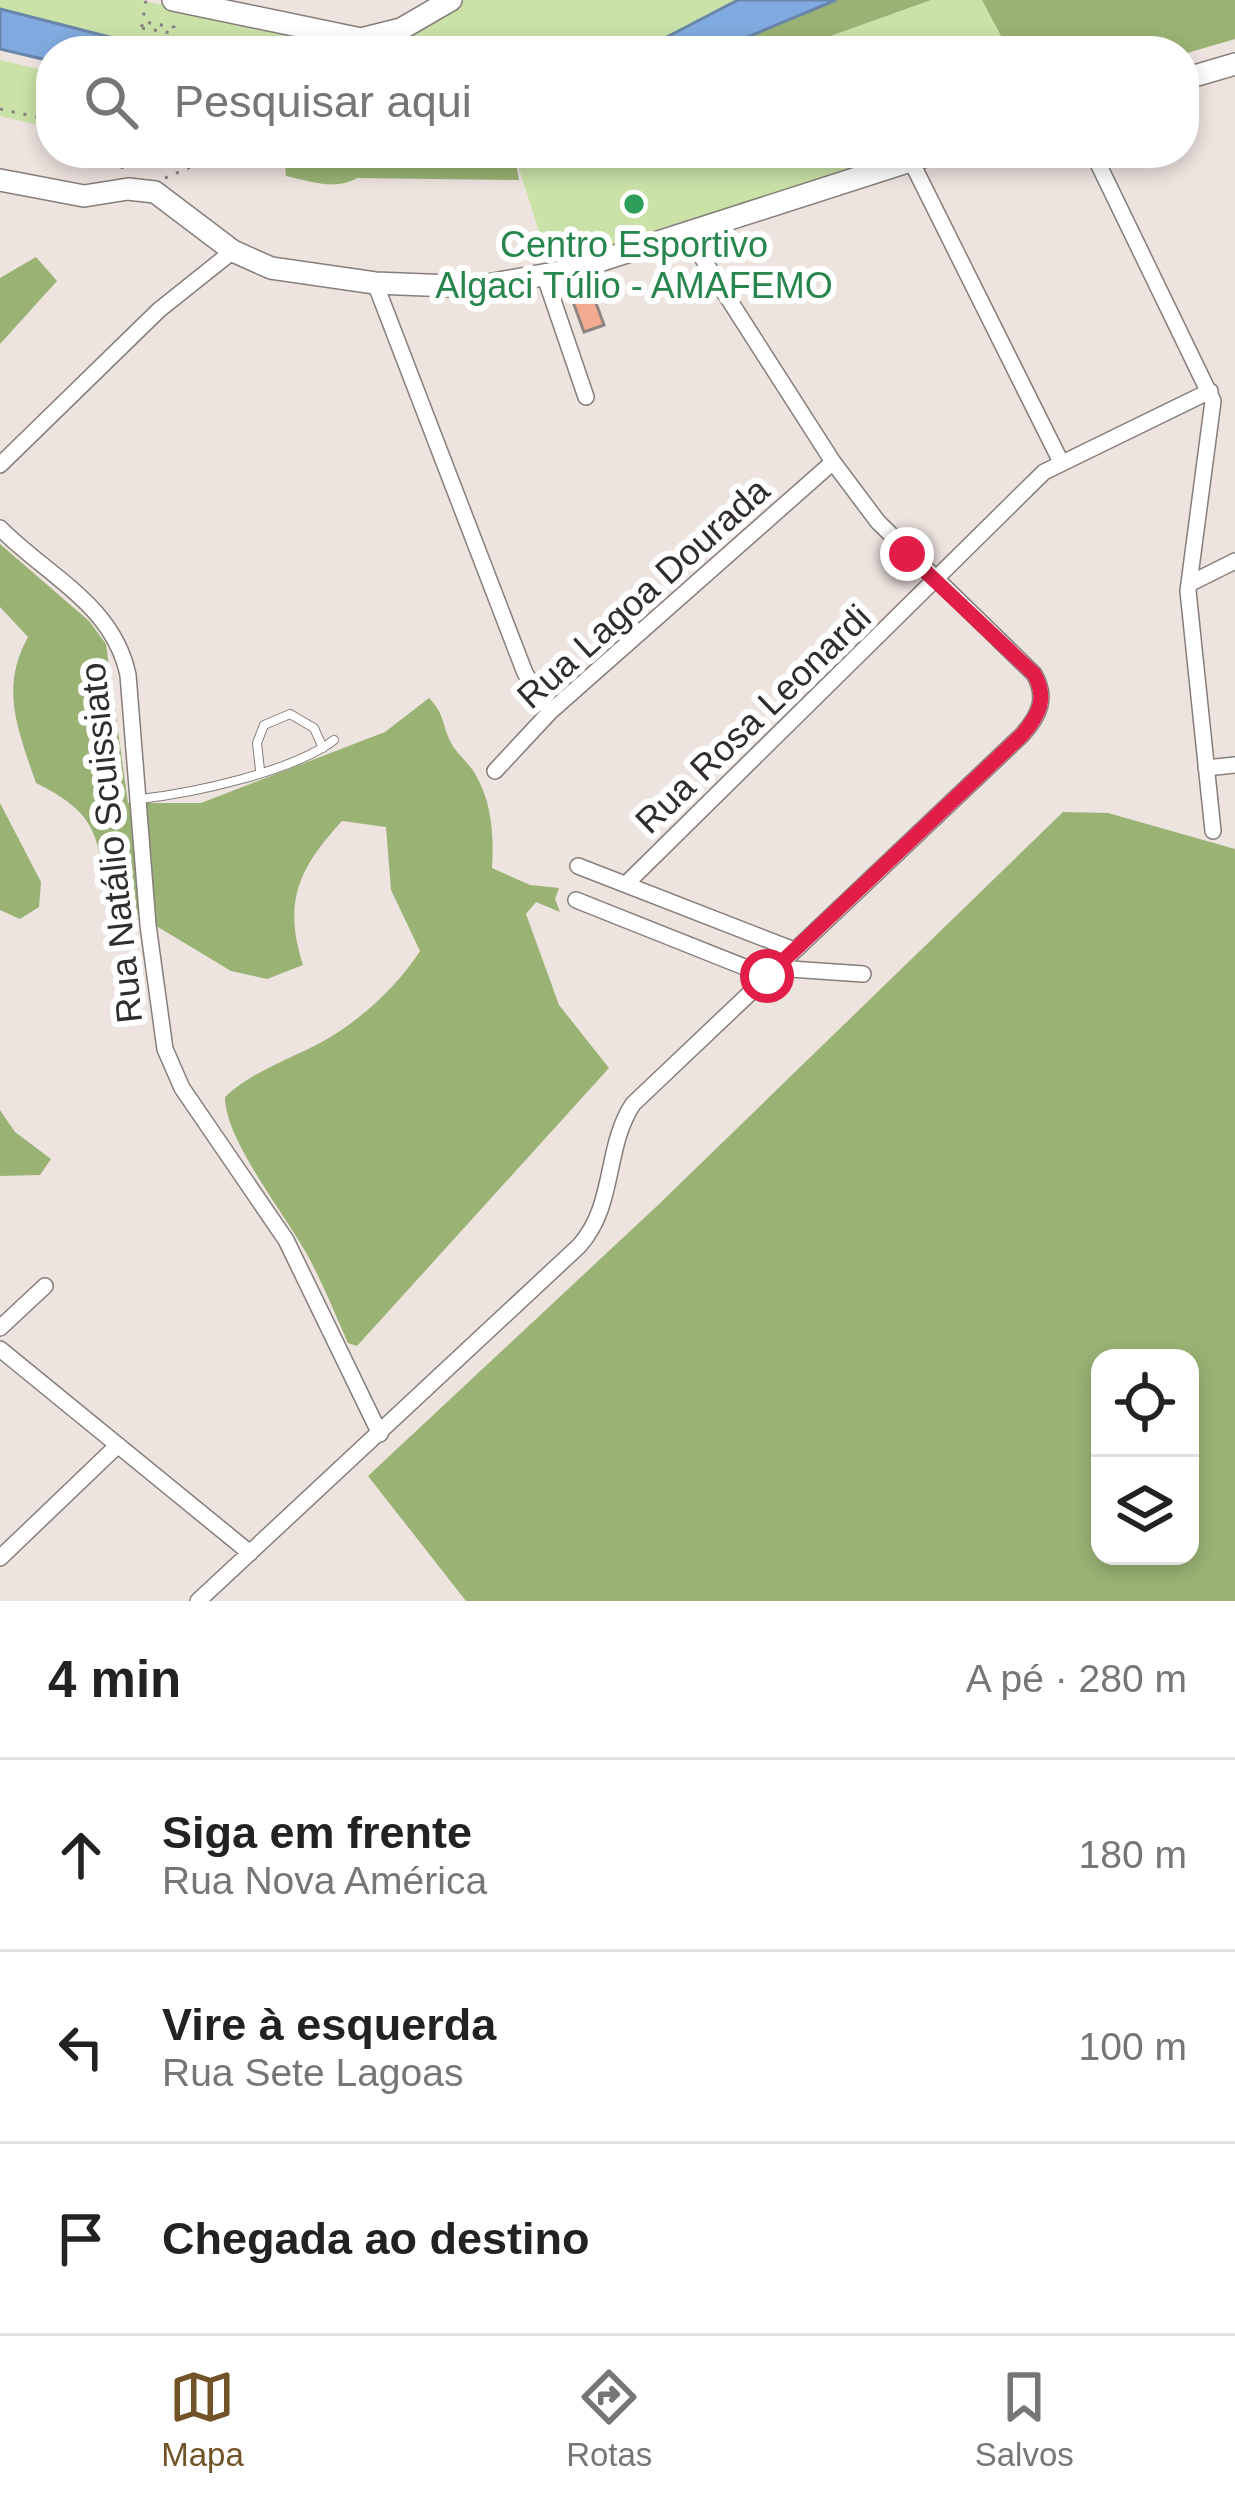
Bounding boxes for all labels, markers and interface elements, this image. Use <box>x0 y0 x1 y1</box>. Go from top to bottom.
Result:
search box <box>36 36 1199 168</box>
icon: search <box>78 69 144 135</box>
text: Pesquisar aqui <box>174 76 472 127</box>
marker: Centro Esportivo Algaci Túlio - AMAFEMO <box>621 191 647 217</box>
place label: Centro Esportivo Algaci Túlio - AMAFEMO <box>435 224 833 306</box>
street label: Rua Lagoa Dourada <box>509 469 778 717</box>
route end <box>880 527 934 581</box>
street label: Rua Rosa Leonardi <box>627 597 879 841</box>
street label: Rua Natálio Scuissiato <box>72 661 150 1025</box>
route start <box>740 949 794 1003</box>
map controls <box>1091 1349 1199 1565</box>
button: locate <box>1091 1349 1199 1457</box>
button: layers <box>1091 1457 1199 1565</box>
text: 4 min <box>48 1651 181 1708</box>
text: A pé · 280 m <box>966 1657 1187 1700</box>
text: Siga em frente <box>162 1807 472 1858</box>
icon: ahead <box>48 1822 114 1888</box>
text: 180 m <box>1079 1833 1187 1876</box>
text: Rua Nova América <box>162 1859 487 1902</box>
text: Vire à esquerda <box>162 1999 496 2050</box>
icon: left <box>48 2014 114 2080</box>
text: 100 m <box>1079 2025 1187 2068</box>
text: Rua Sete Lagoas <box>162 2051 463 2094</box>
icon: arrive <box>48 2206 114 2272</box>
text: Chegada ao destino <box>162 2213 590 2264</box>
tab: Mapa <box>161 2364 244 2474</box>
tab: Rotas <box>566 2364 652 2474</box>
tab: Salvos <box>975 2364 1074 2474</box>

